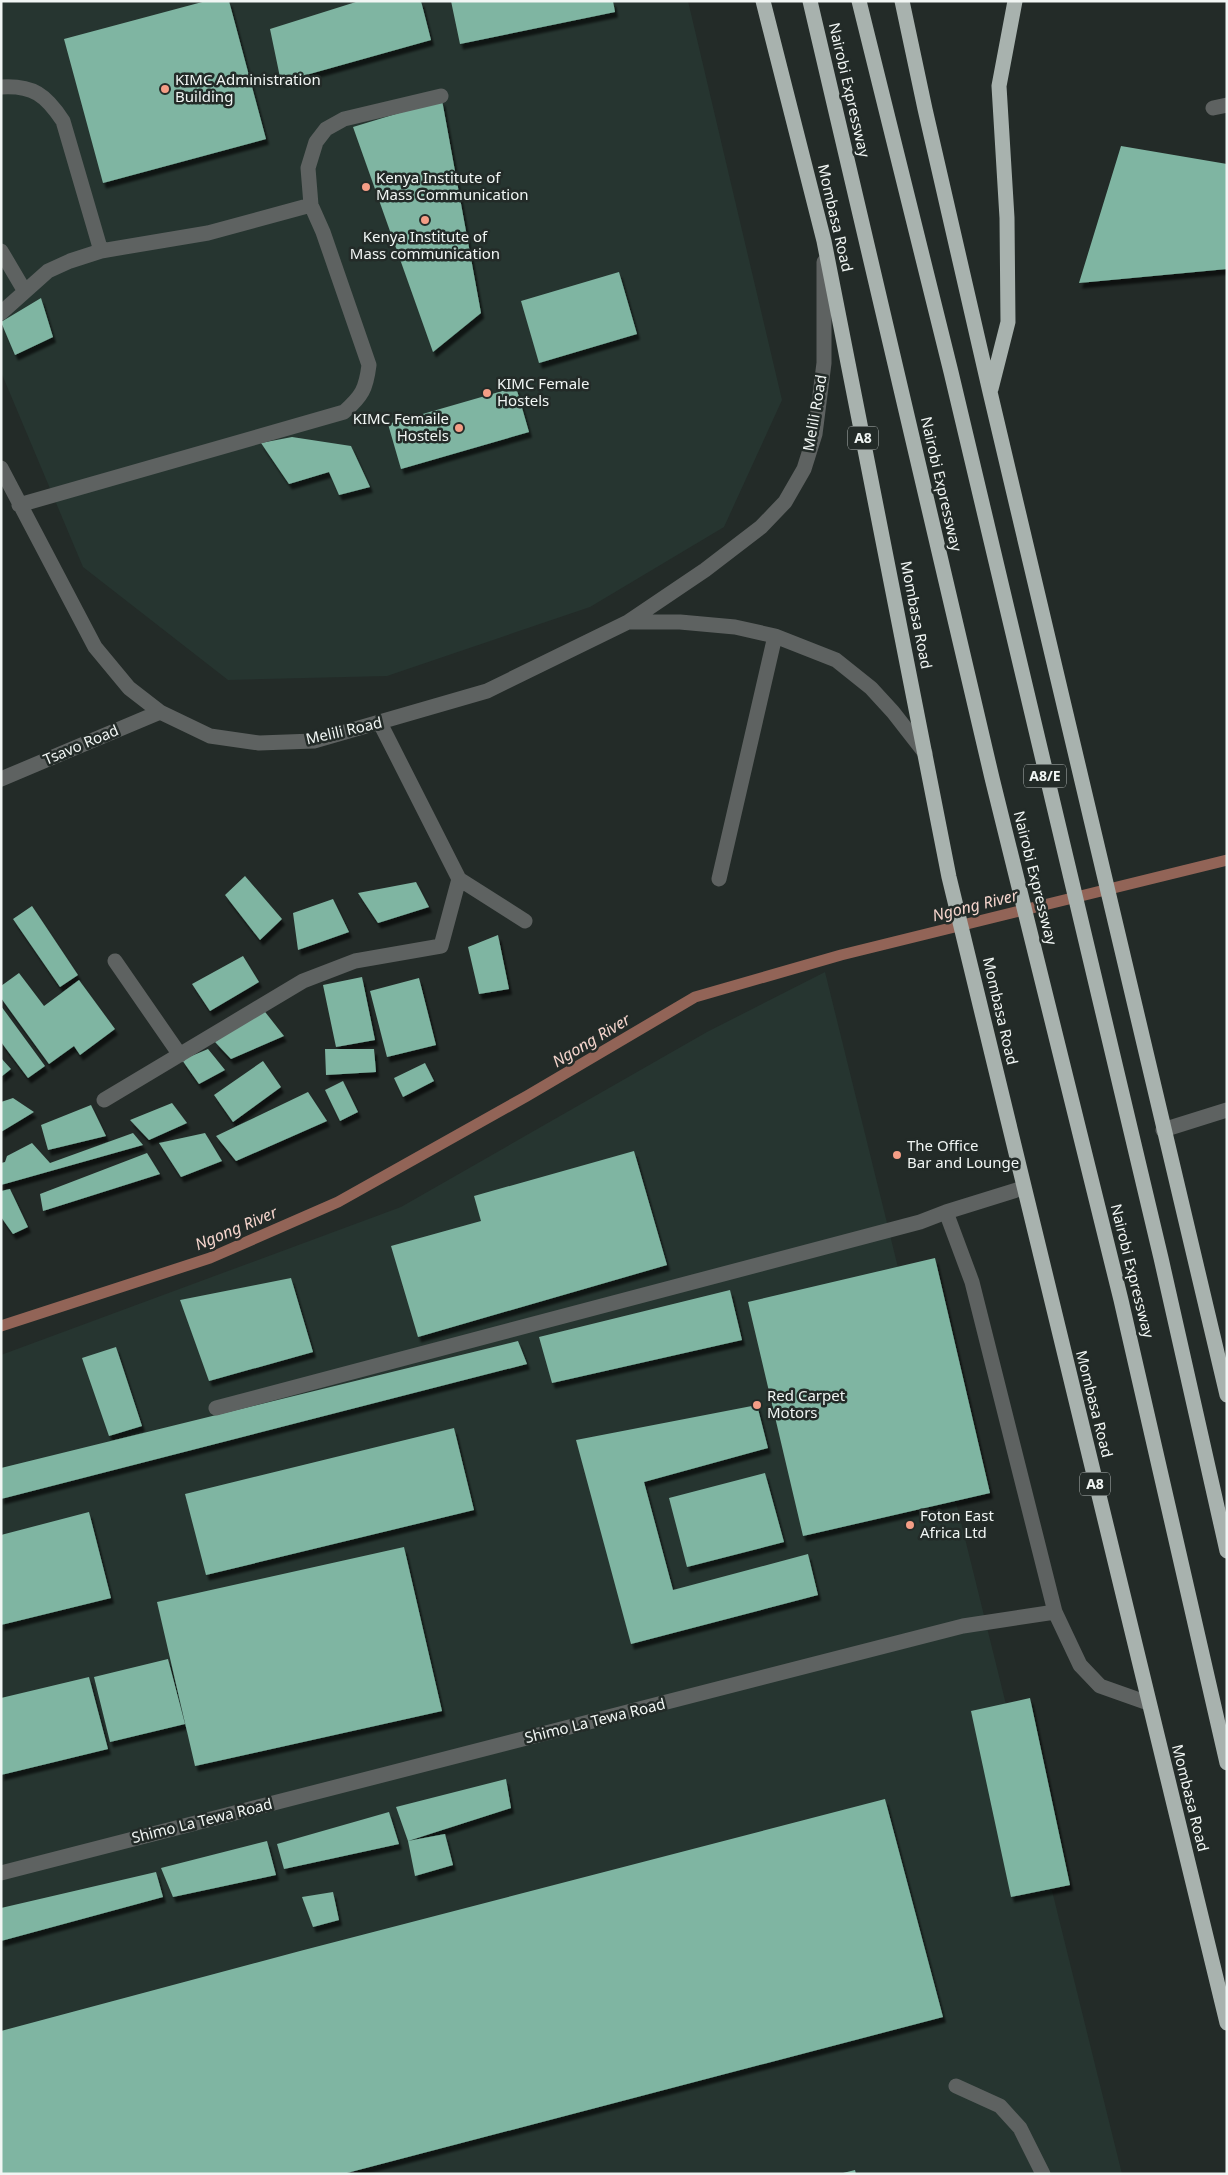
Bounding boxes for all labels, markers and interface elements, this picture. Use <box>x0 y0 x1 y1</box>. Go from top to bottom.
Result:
street label: Nairobi Expressway <box>825 20 875 159</box>
place label: KIMC Administration Building <box>175 69 321 106</box>
marker: KIMC Administration Building <box>159 83 171 95</box>
street label: Mombasa Road <box>814 162 858 274</box>
place label: Kenya Institute of Mass Communication <box>376 167 529 204</box>
marker: Kenya Institute of Mass Communication <box>360 181 372 193</box>
marker: Kenya Institute of Mass communication <box>419 214 431 226</box>
place label: Kenya Institute of Mass communication <box>350 226 500 263</box>
place label: KIMC Female Hostels <box>497 373 589 410</box>
street label: Melili Road <box>797 373 831 453</box>
marker: KIMC Female Hostels <box>481 387 493 399</box>
place label: KIMC Femaile Hostels <box>353 408 449 445</box>
street label: Nairobi Expressway <box>917 414 967 553</box>
marker: KIMC Femaile Hostels <box>453 422 465 434</box>
road number: A8 <box>848 426 878 449</box>
street label: Mombasa Road <box>897 559 937 671</box>
street label: Melili Road <box>304 712 384 748</box>
street label: Tsavo Road <box>40 719 121 769</box>
road number: A8/E <box>1024 764 1066 788</box>
street label: Nairobi Expressway <box>1010 809 1062 947</box>
water label: Ngong River <box>930 884 1021 926</box>
street label: Mombasa Road <box>979 955 1023 1067</box>
water label: Ngong River <box>548 1008 635 1072</box>
place label: The Office Bar and Lounge <box>907 1135 1019 1172</box>
marker: The Office Bar and Lounge <box>891 1149 903 1161</box>
water label: Ngong River <box>191 1201 281 1255</box>
street label: Nairobi Expressway <box>1107 1202 1159 1340</box>
street label: Mombasa Road <box>1072 1348 1118 1459</box>
place label: Red Carpet Motors <box>767 1385 846 1422</box>
marker: Red Carpet Motors <box>751 1399 763 1411</box>
road number: A8 <box>1080 1472 1110 1496</box>
place label: Foton East Africa Ltd <box>920 1505 994 1542</box>
marker: Foton East Africa Ltd <box>904 1519 916 1531</box>
street label: Shimo La Tewa Road <box>522 1693 667 1747</box>
street label: Mombasa Road <box>1168 1742 1214 1853</box>
street label: Shimo La Tewa Road <box>129 1793 274 1847</box>

